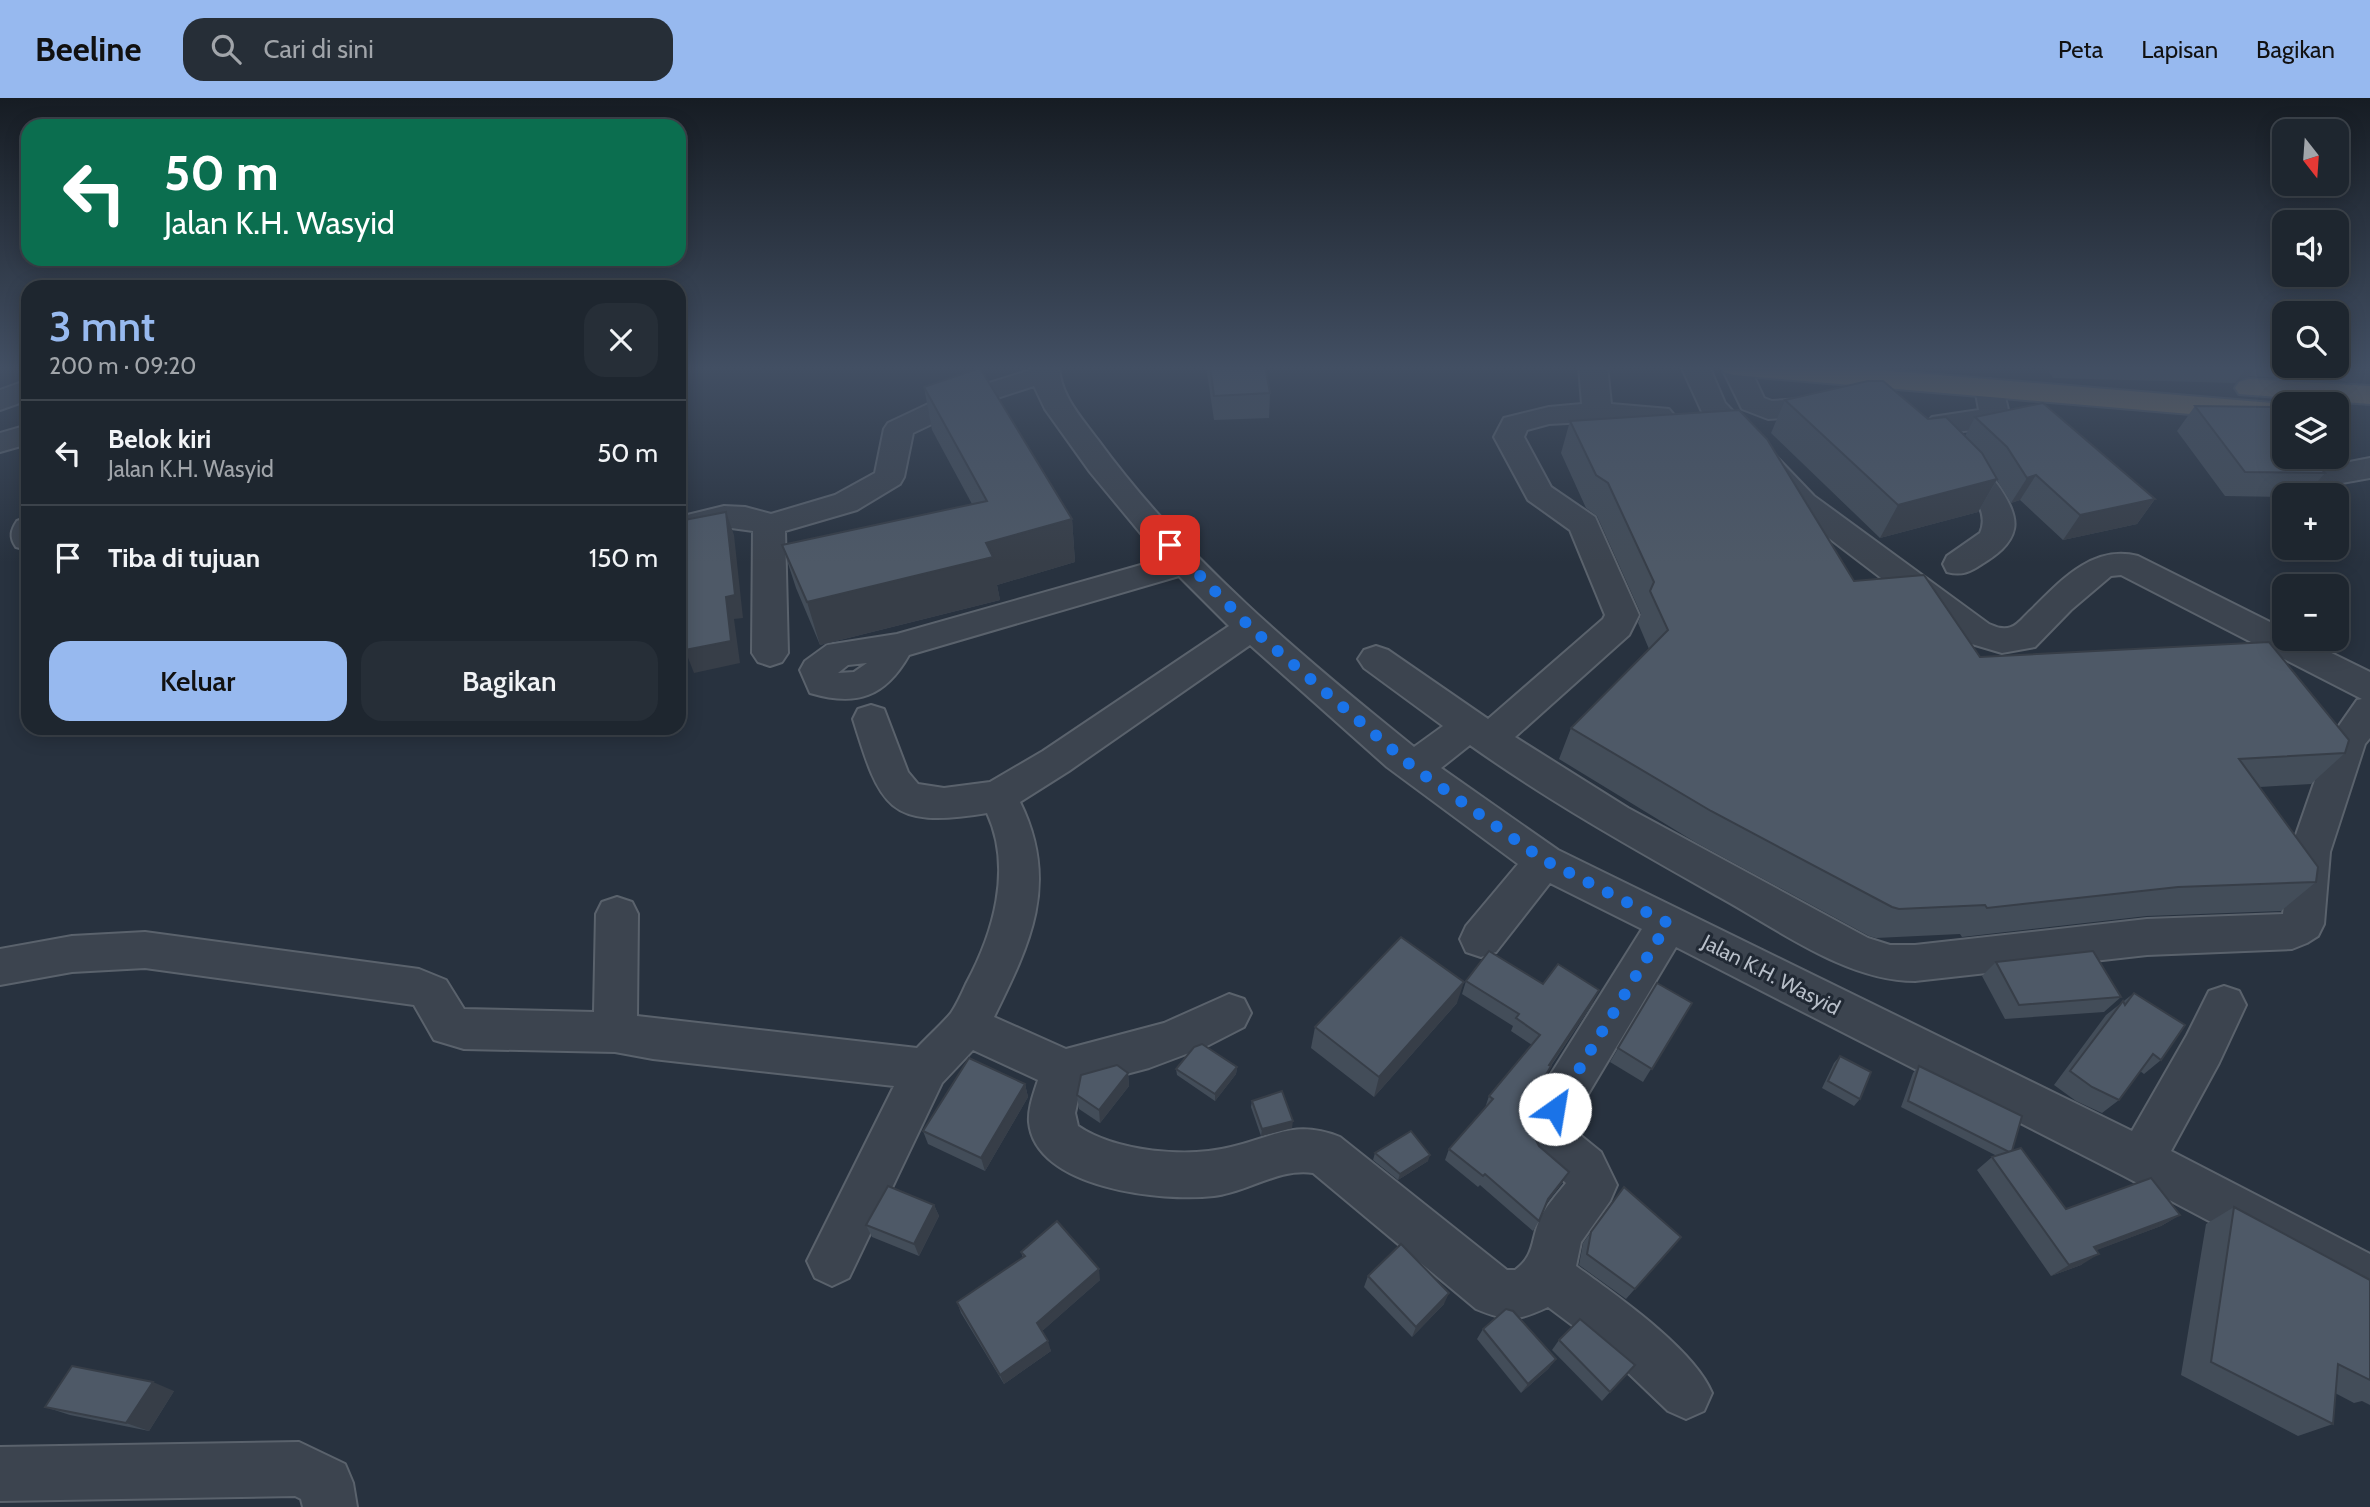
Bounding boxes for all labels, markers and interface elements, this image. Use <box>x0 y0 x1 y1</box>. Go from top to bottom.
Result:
search box <box>183 18 673 81</box>
text: Beeline <box>35 29 141 69</box>
icon: search <box>207 30 245 68</box>
text: Cari di sini <box>263 33 374 65</box>
text: Peta <box>2058 35 2103 64</box>
text: Lapisan <box>2141 35 2218 64</box>
text: Bagikan <box>2256 35 2335 64</box>
north arrow <box>2272 119 2348 196</box>
map controls <box>2272 119 2349 651</box>
text: 50 m <box>164 143 279 202</box>
icon: left <box>49 147 140 238</box>
text: Jalan K.H. Wasyid <box>164 203 395 242</box>
button: sound <box>2272 210 2349 287</box>
text: 3 mnt <box>49 300 155 352</box>
button: search <box>2272 301 2349 378</box>
button: close <box>584 303 658 377</box>
text: 200 m · 09:20 <box>49 352 196 380</box>
button: layers <box>2272 392 2349 469</box>
text: Belok kiri <box>108 423 211 455</box>
icon: left <box>49 434 87 472</box>
text: 50 m <box>597 437 658 469</box>
text: Jalan K.H. Wasyid <box>108 455 274 483</box>
button: + <box>2272 483 2349 560</box>
pin <box>1140 515 1200 575</box>
icon: arrive <box>1151 526 1189 564</box>
icon: arrive <box>49 539 87 577</box>
text: Tiba di tujuan <box>108 542 260 574</box>
text: 150 m <box>589 542 658 574</box>
button: − <box>2272 574 2349 651</box>
button: Keluar <box>49 641 347 721</box>
button: Bagikan <box>361 641 658 721</box>
street label: Jalan K.H. Wasyid <box>1697 929 1844 1020</box>
position arrow <box>1518 1072 1592 1146</box>

